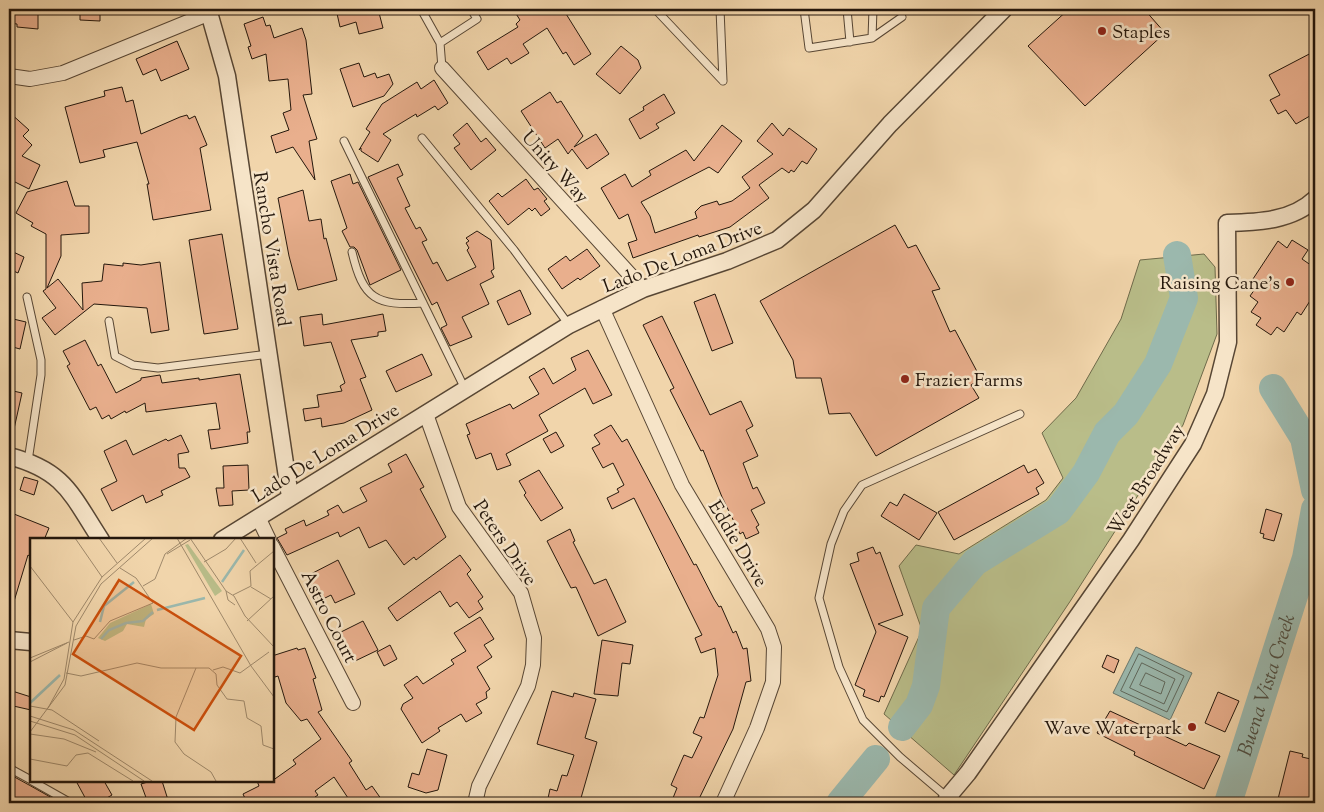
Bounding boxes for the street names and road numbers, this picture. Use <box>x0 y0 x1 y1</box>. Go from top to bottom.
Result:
street label: Unity Way <box>514 125 595 211</box>
street label: Rancho Vista Road <box>245 170 296 329</box>
street label: Lado De Loma Drive <box>599 215 767 301</box>
street label: Lado De Loma Drive <box>248 398 405 510</box>
street label: West Broadway <box>1102 419 1192 541</box>
street label: Peters Drive <box>465 495 543 592</box>
street label: Eddie Drive <box>700 496 773 593</box>
street label: Astro Court <box>293 566 363 669</box>

